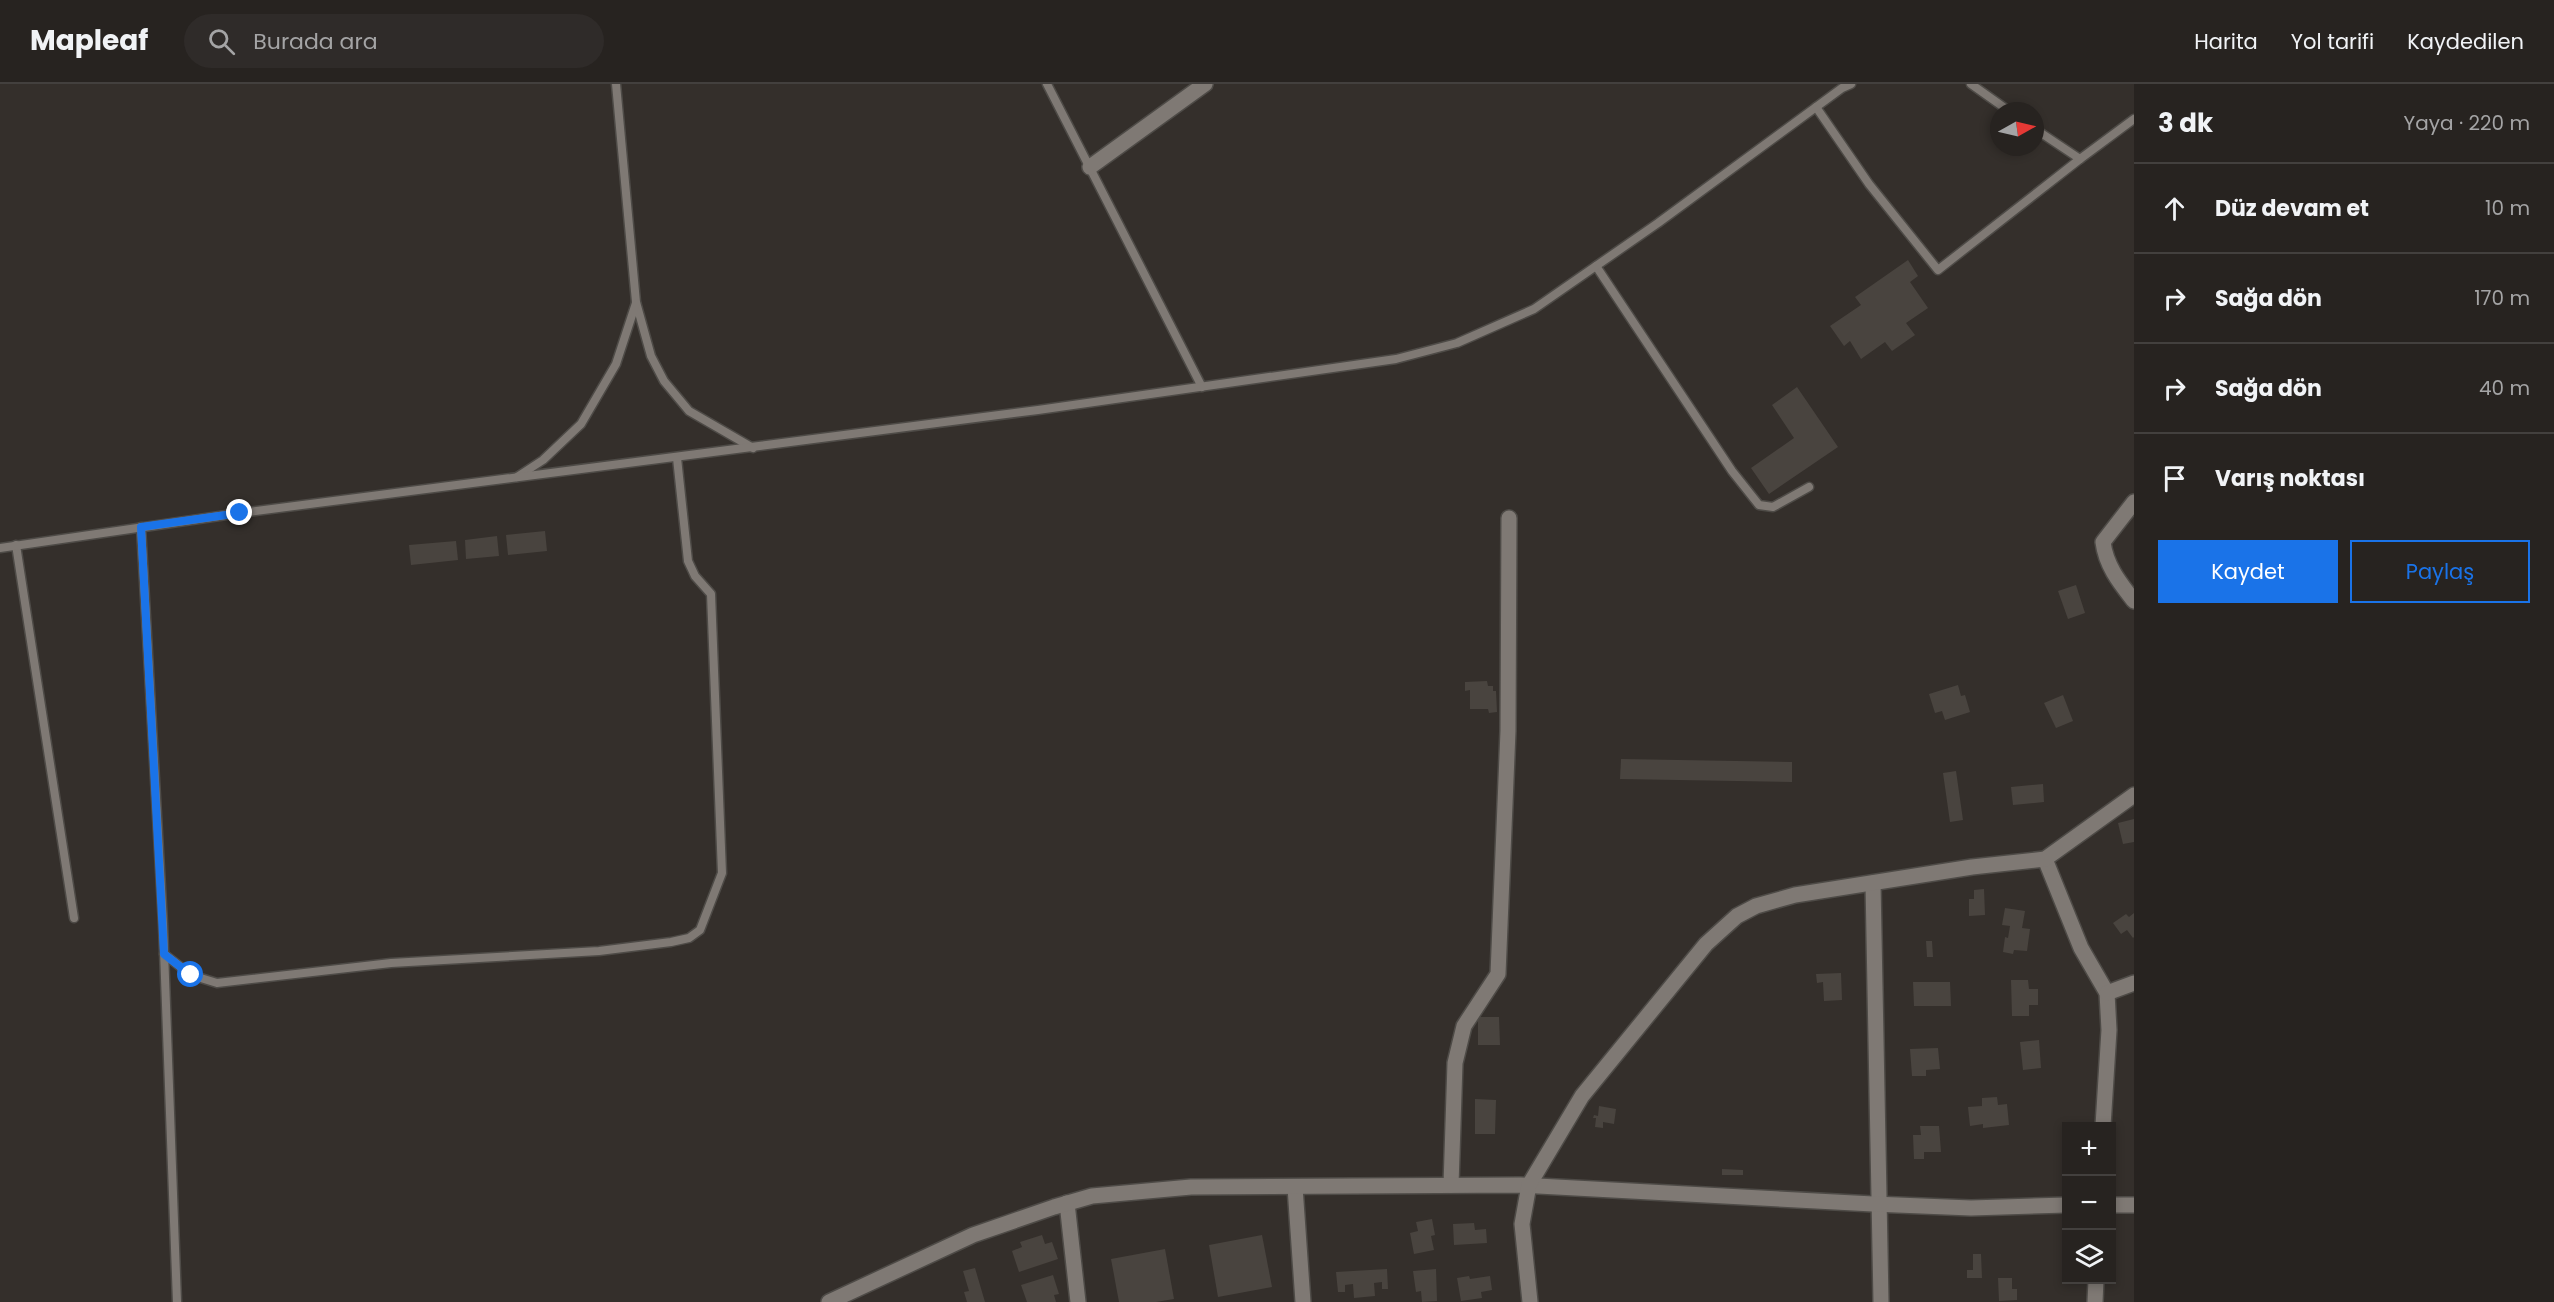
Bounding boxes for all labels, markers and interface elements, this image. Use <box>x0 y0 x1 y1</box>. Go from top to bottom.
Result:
search box <box>184 14 604 68</box>
text: Mapleaf <box>30 21 148 60</box>
icon: search <box>205 25 238 58</box>
text: Burada ara <box>253 26 378 57</box>
text: Harita <box>2194 27 2258 56</box>
text: Yol tarifi <box>2291 27 2374 56</box>
text: Kaydedilen <box>2407 27 2524 56</box>
north arrow <box>1990 102 2044 156</box>
text: 3 dk <box>2158 105 2213 141</box>
text: Yaya · 220 m <box>2404 109 2530 137</box>
icon: ahead <box>2158 192 2191 225</box>
text: Düz devam et <box>2215 193 2369 224</box>
text: 10 m <box>2485 194 2530 222</box>
icon: right <box>2158 282 2191 315</box>
text: Sağa dön <box>2215 283 2322 314</box>
text: 170 m <box>2474 284 2530 312</box>
icon: right <box>2158 372 2191 405</box>
text: Sağa dön <box>2215 373 2322 404</box>
text: 40 m <box>2479 374 2530 402</box>
icon: arrive <box>2158 462 2191 495</box>
text: Varış noktası <box>2215 463 2365 494</box>
route end <box>226 499 252 525</box>
button: Kaydet <box>2158 540 2338 603</box>
button: Paylaş <box>2350 540 2530 603</box>
route start <box>177 961 203 987</box>
map controls <box>2062 1122 2116 1284</box>
button: + <box>2062 1122 2116 1176</box>
button: − <box>2062 1176 2116 1230</box>
button: layers <box>2062 1230 2116 1284</box>

